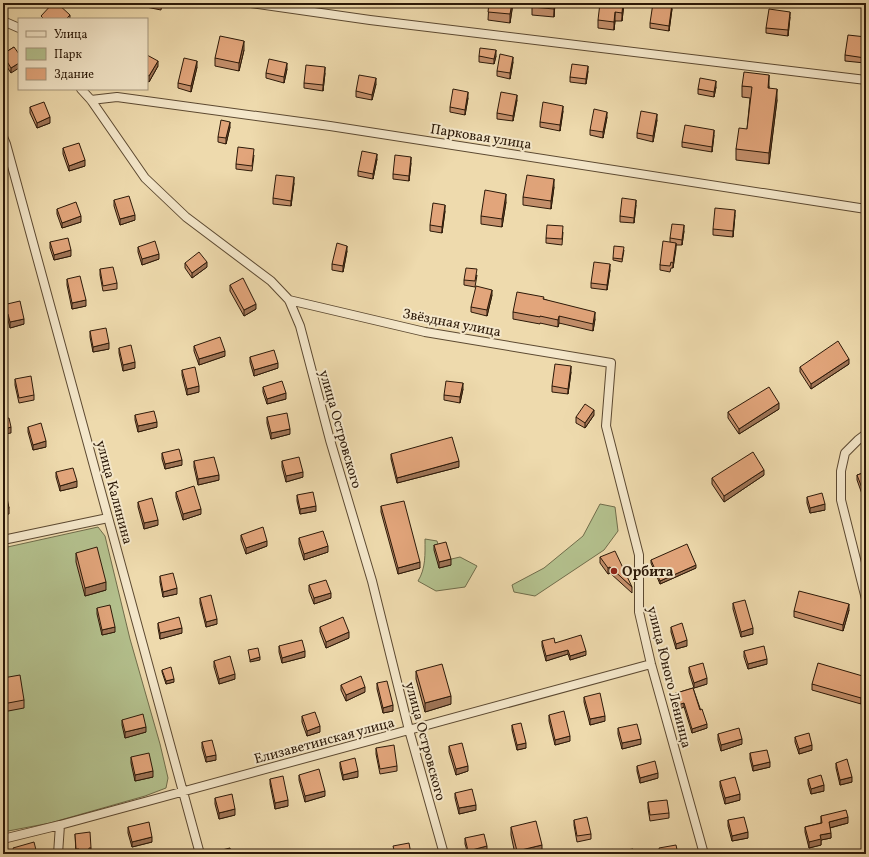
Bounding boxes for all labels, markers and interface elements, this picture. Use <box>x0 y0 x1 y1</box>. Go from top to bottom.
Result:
legend <box>18 18 148 90</box>
text: Улица <box>54 27 87 43</box>
text: Парк <box>54 47 82 63</box>
text: Здание <box>54 67 94 83</box>
street label: Парковая улица <box>429 120 533 155</box>
street label: Звёздная улица <box>401 305 503 342</box>
street label: улица Островского <box>314 368 366 491</box>
street label: улица Калинина <box>91 438 137 547</box>
place label: Орбита <box>622 563 674 582</box>
marker: Орбита <box>609 566 619 576</box>
street label: улица Юного Ленинца <box>642 604 695 750</box>
street label: улица Островского <box>400 680 450 803</box>
street label: Елизаветинская улица <box>252 714 397 769</box>

